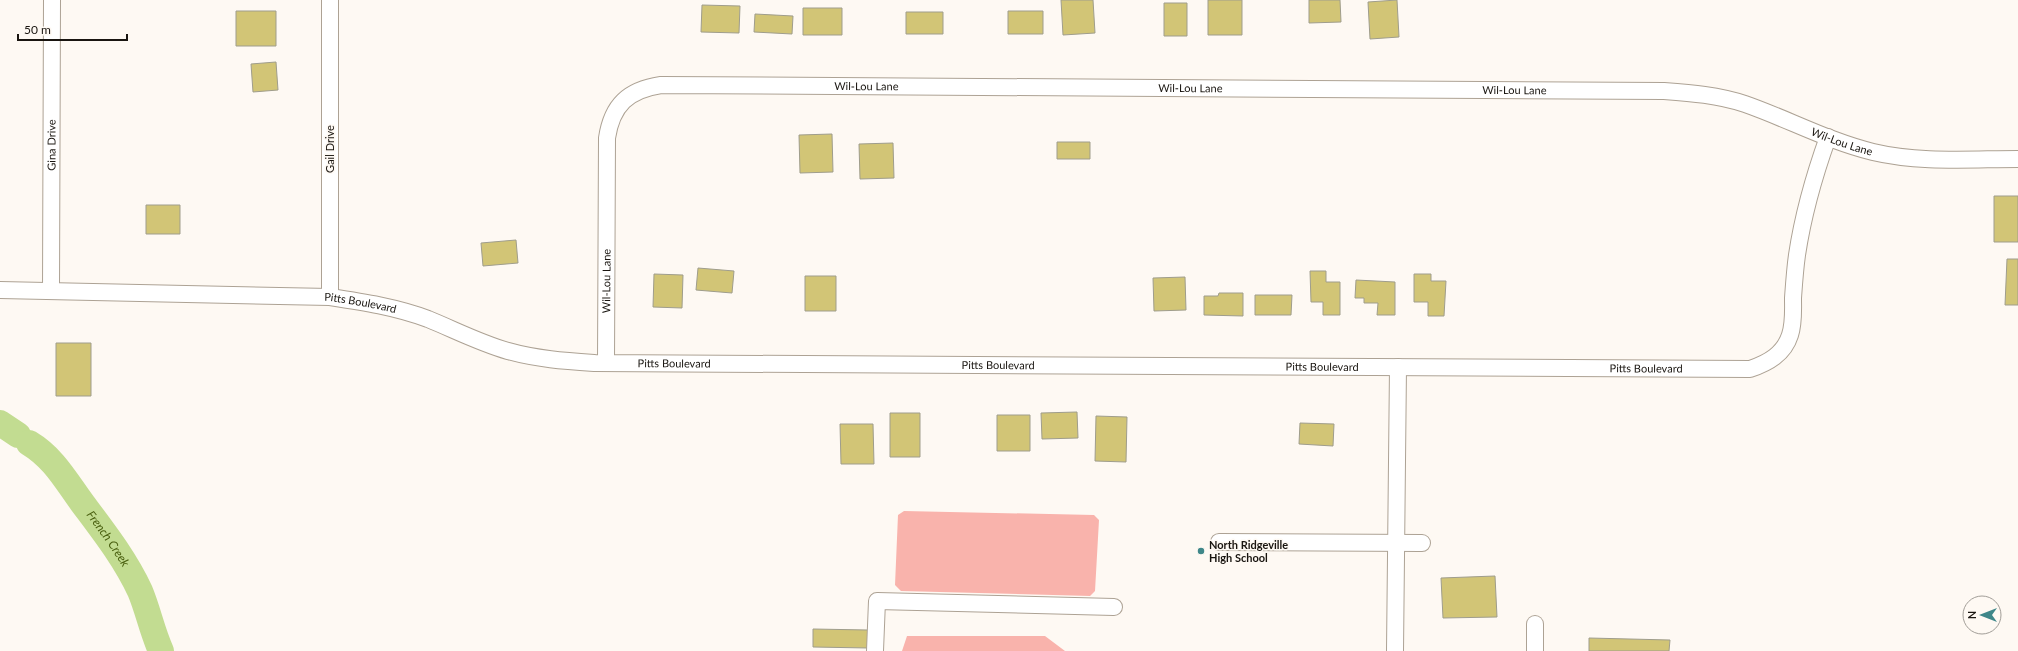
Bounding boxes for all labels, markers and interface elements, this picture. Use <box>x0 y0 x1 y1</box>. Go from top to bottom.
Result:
scale bar <box>18 16 127 42</box>
text: 50 m <box>24 22 51 37</box>
street label: Wil-Lou Lane <box>834 79 899 92</box>
street label: Wil-Lou Lane <box>1158 81 1223 94</box>
street label: Wil-Lou Lane <box>1482 83 1547 96</box>
street label: Gina Drive <box>44 119 58 171</box>
street label: Wil-Lou Lane <box>1809 124 1874 158</box>
street label: Gail Drive <box>323 125 336 173</box>
street label: Wil-Lou Lane <box>599 249 613 313</box>
street label: Pitts Boulevard <box>324 290 398 315</box>
street label: Pitts Boulevard <box>638 356 711 370</box>
street label: Pitts Boulevard <box>962 358 1035 371</box>
street label: Pitts Boulevard <box>1286 360 1359 373</box>
street label: Pitts Boulevard <box>1610 361 1683 375</box>
water label: French Creek <box>84 508 133 569</box>
place label: North Ridgeville High School <box>1209 538 1288 564</box>
marker: North Ridgeville High School <box>1196 546 1206 556</box>
north arrow <box>1962 595 2002 635</box>
text: N <box>1965 611 1978 619</box>

